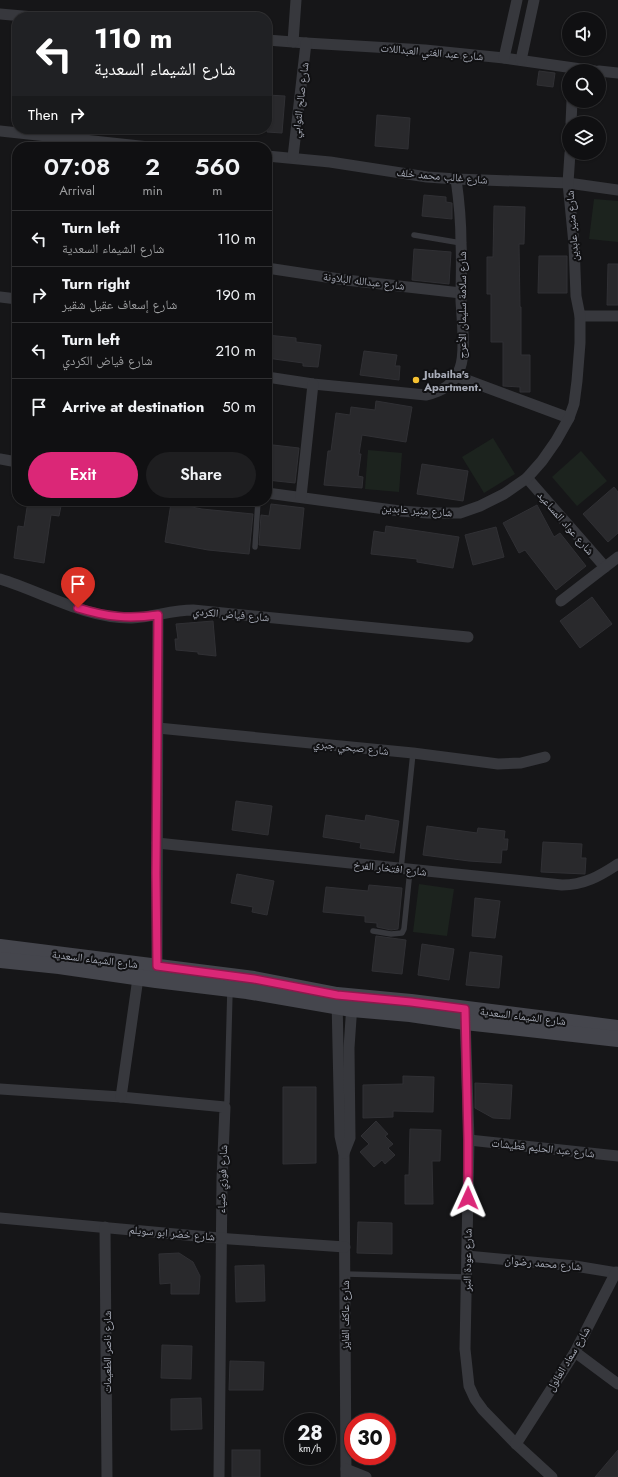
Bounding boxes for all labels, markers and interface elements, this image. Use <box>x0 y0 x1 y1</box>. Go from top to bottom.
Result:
map controls <box>562 12 606 160</box>
button: sound <box>562 12 606 56</box>
text: 110 m <box>94 18 172 59</box>
icon: left <box>28 28 80 80</box>
street label: شارع عبد الغني العبداللات <box>380 40 484 65</box>
text: شارع الشيماء السعدية <box>94 56 236 82</box>
street label: شارع صالح الثوابي <box>287 61 313 139</box>
button: search <box>562 64 606 108</box>
text: Then <box>28 104 58 126</box>
icon: right <box>66 104 88 126</box>
button: layers <box>562 116 606 160</box>
text: 07:08 <box>44 149 111 184</box>
text: 2 <box>145 149 160 184</box>
text: 560 <box>195 149 240 184</box>
street label: شارع غالب محمد خلف <box>396 164 488 188</box>
text: Arrival <box>59 181 95 200</box>
text: min <box>142 181 163 200</box>
text: m <box>212 181 222 200</box>
street label: شارع منير عابدين <box>562 190 582 262</box>
text: Turn left <box>62 217 120 239</box>
icon: left <box>28 228 50 250</box>
text: 110 m <box>217 228 256 250</box>
text: شارع الشيماء السعدية <box>62 239 164 258</box>
street label: شارع سلامة سليمان الأعرج <box>454 251 470 359</box>
street label: شارع عبدالله البلاونة <box>322 268 406 294</box>
text: Turn right <box>62 273 130 295</box>
icon: right <box>28 284 50 306</box>
text: 190 m <box>215 284 256 306</box>
text: شارع إسعاف عقيل شقير <box>62 295 177 314</box>
text: Turn left <box>62 329 120 351</box>
icon: left <box>28 340 50 362</box>
text: 210 m <box>216 340 256 362</box>
text: شارع فياض الكردي <box>62 351 153 370</box>
place label: Jubaiha's Apartment. <box>422 366 482 395</box>
marker: Jubaiha's Apartment. <box>411 375 421 385</box>
icon: arrive <box>28 396 50 418</box>
text: Arrive at destination <box>62 396 204 418</box>
text: 50 m <box>222 396 256 418</box>
button: Exit <box>28 452 138 498</box>
button: Share <box>146 452 256 498</box>
street label: شارع عواد المساعيد <box>534 488 598 558</box>
street label: شارع منير عابدين <box>381 500 453 520</box>
pin <box>61 567 95 608</box>
icon: arrive <box>67 573 89 595</box>
street label: شارع فياض الكردي <box>192 603 270 626</box>
street label: شارع صبحي جبري <box>312 735 389 760</box>
street label: شارع افتخار الفرخ <box>353 856 427 880</box>
street label: شارع الشيماء السعدية <box>51 946 139 972</box>
street label: شارع الشيماء السعدية <box>479 1003 567 1029</box>
street label: شارع عبد الحليم قطيشات <box>491 1135 595 1161</box>
street label: شارع فوزي ضياء <box>213 1144 232 1214</box>
position arrow <box>447 1177 489 1219</box>
street label: شارع خضر ابو سويلم <box>128 1221 216 1245</box>
street label: شارع عودة النبر <box>458 1228 476 1293</box>
street label: شارع محمد رضوان <box>504 1252 582 1274</box>
street label: شارع عاكف الفايز <box>337 1280 353 1351</box>
street label: شارع ناصر الطعيمات <box>99 1311 115 1393</box>
street label: شارع سعاد العالول <box>542 1324 594 1394</box>
speed limit sign: 30 <box>344 1413 396 1465</box>
text: 28 <box>297 1419 323 1448</box>
text: km/h <box>299 1441 321 1456</box>

